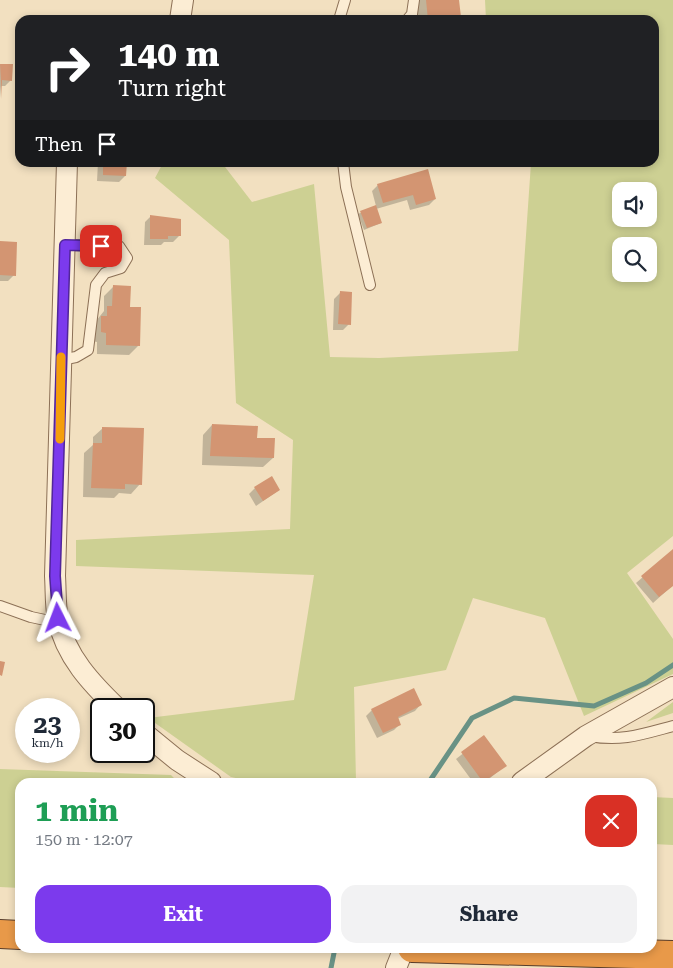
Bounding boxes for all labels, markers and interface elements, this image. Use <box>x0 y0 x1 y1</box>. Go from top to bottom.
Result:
text: 140 m <box>118 34 219 75</box>
icon: right <box>35 35 100 100</box>
text: Turn right <box>118 76 226 101</box>
icon: arrive <box>93 130 121 158</box>
text: Then <box>35 133 83 156</box>
map controls <box>612 182 657 282</box>
button: sound <box>612 182 657 227</box>
pin <box>80 225 122 267</box>
icon: arrive <box>87 232 115 260</box>
button: search <box>612 237 657 282</box>
position arrow <box>31 591 83 643</box>
speed limit sign: 30 <box>90 698 155 763</box>
text: 23 <box>33 710 62 739</box>
text: km/h <box>31 736 64 750</box>
text: 1 min <box>35 793 118 828</box>
button: close <box>585 795 637 847</box>
text: 150 m · 12:07 <box>35 830 133 849</box>
button: Exit <box>35 885 331 943</box>
button: Share <box>341 885 637 943</box>

